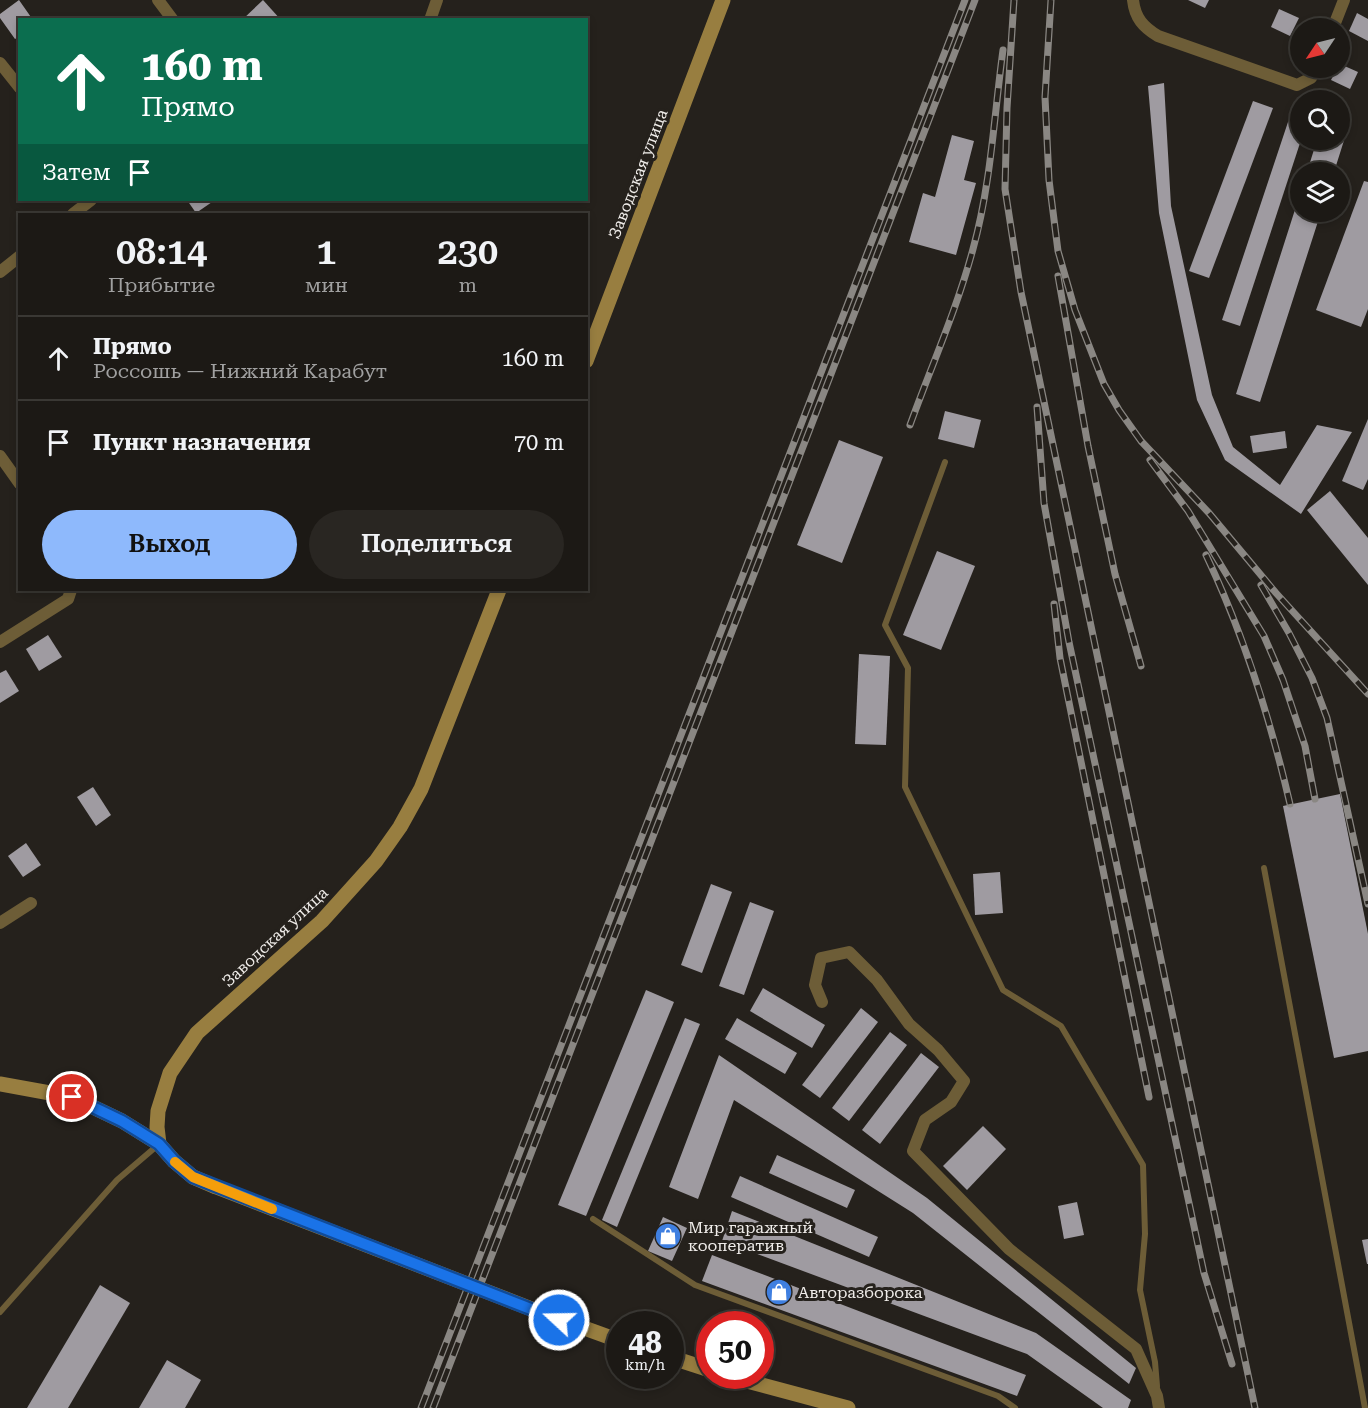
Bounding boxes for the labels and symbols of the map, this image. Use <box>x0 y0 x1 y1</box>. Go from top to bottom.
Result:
north arrow <box>1290 18 1350 78</box>
street label: Заводская улица <box>604 106 672 242</box>
street label: Заводская улица <box>218 883 332 991</box>
pin <box>46 1071 97 1122</box>
place label: Мир гаражный кооператив <box>688 1218 813 1255</box>
shop icon: Мир гаражный кооператив <box>653 1221 683 1251</box>
shop icon: Авторазборока <box>764 1277 794 1307</box>
place label: Авторазборока <box>798 1283 923 1302</box>
position arrow <box>527 1288 591 1352</box>
speed limit sign: 50 <box>696 1311 774 1389</box>

